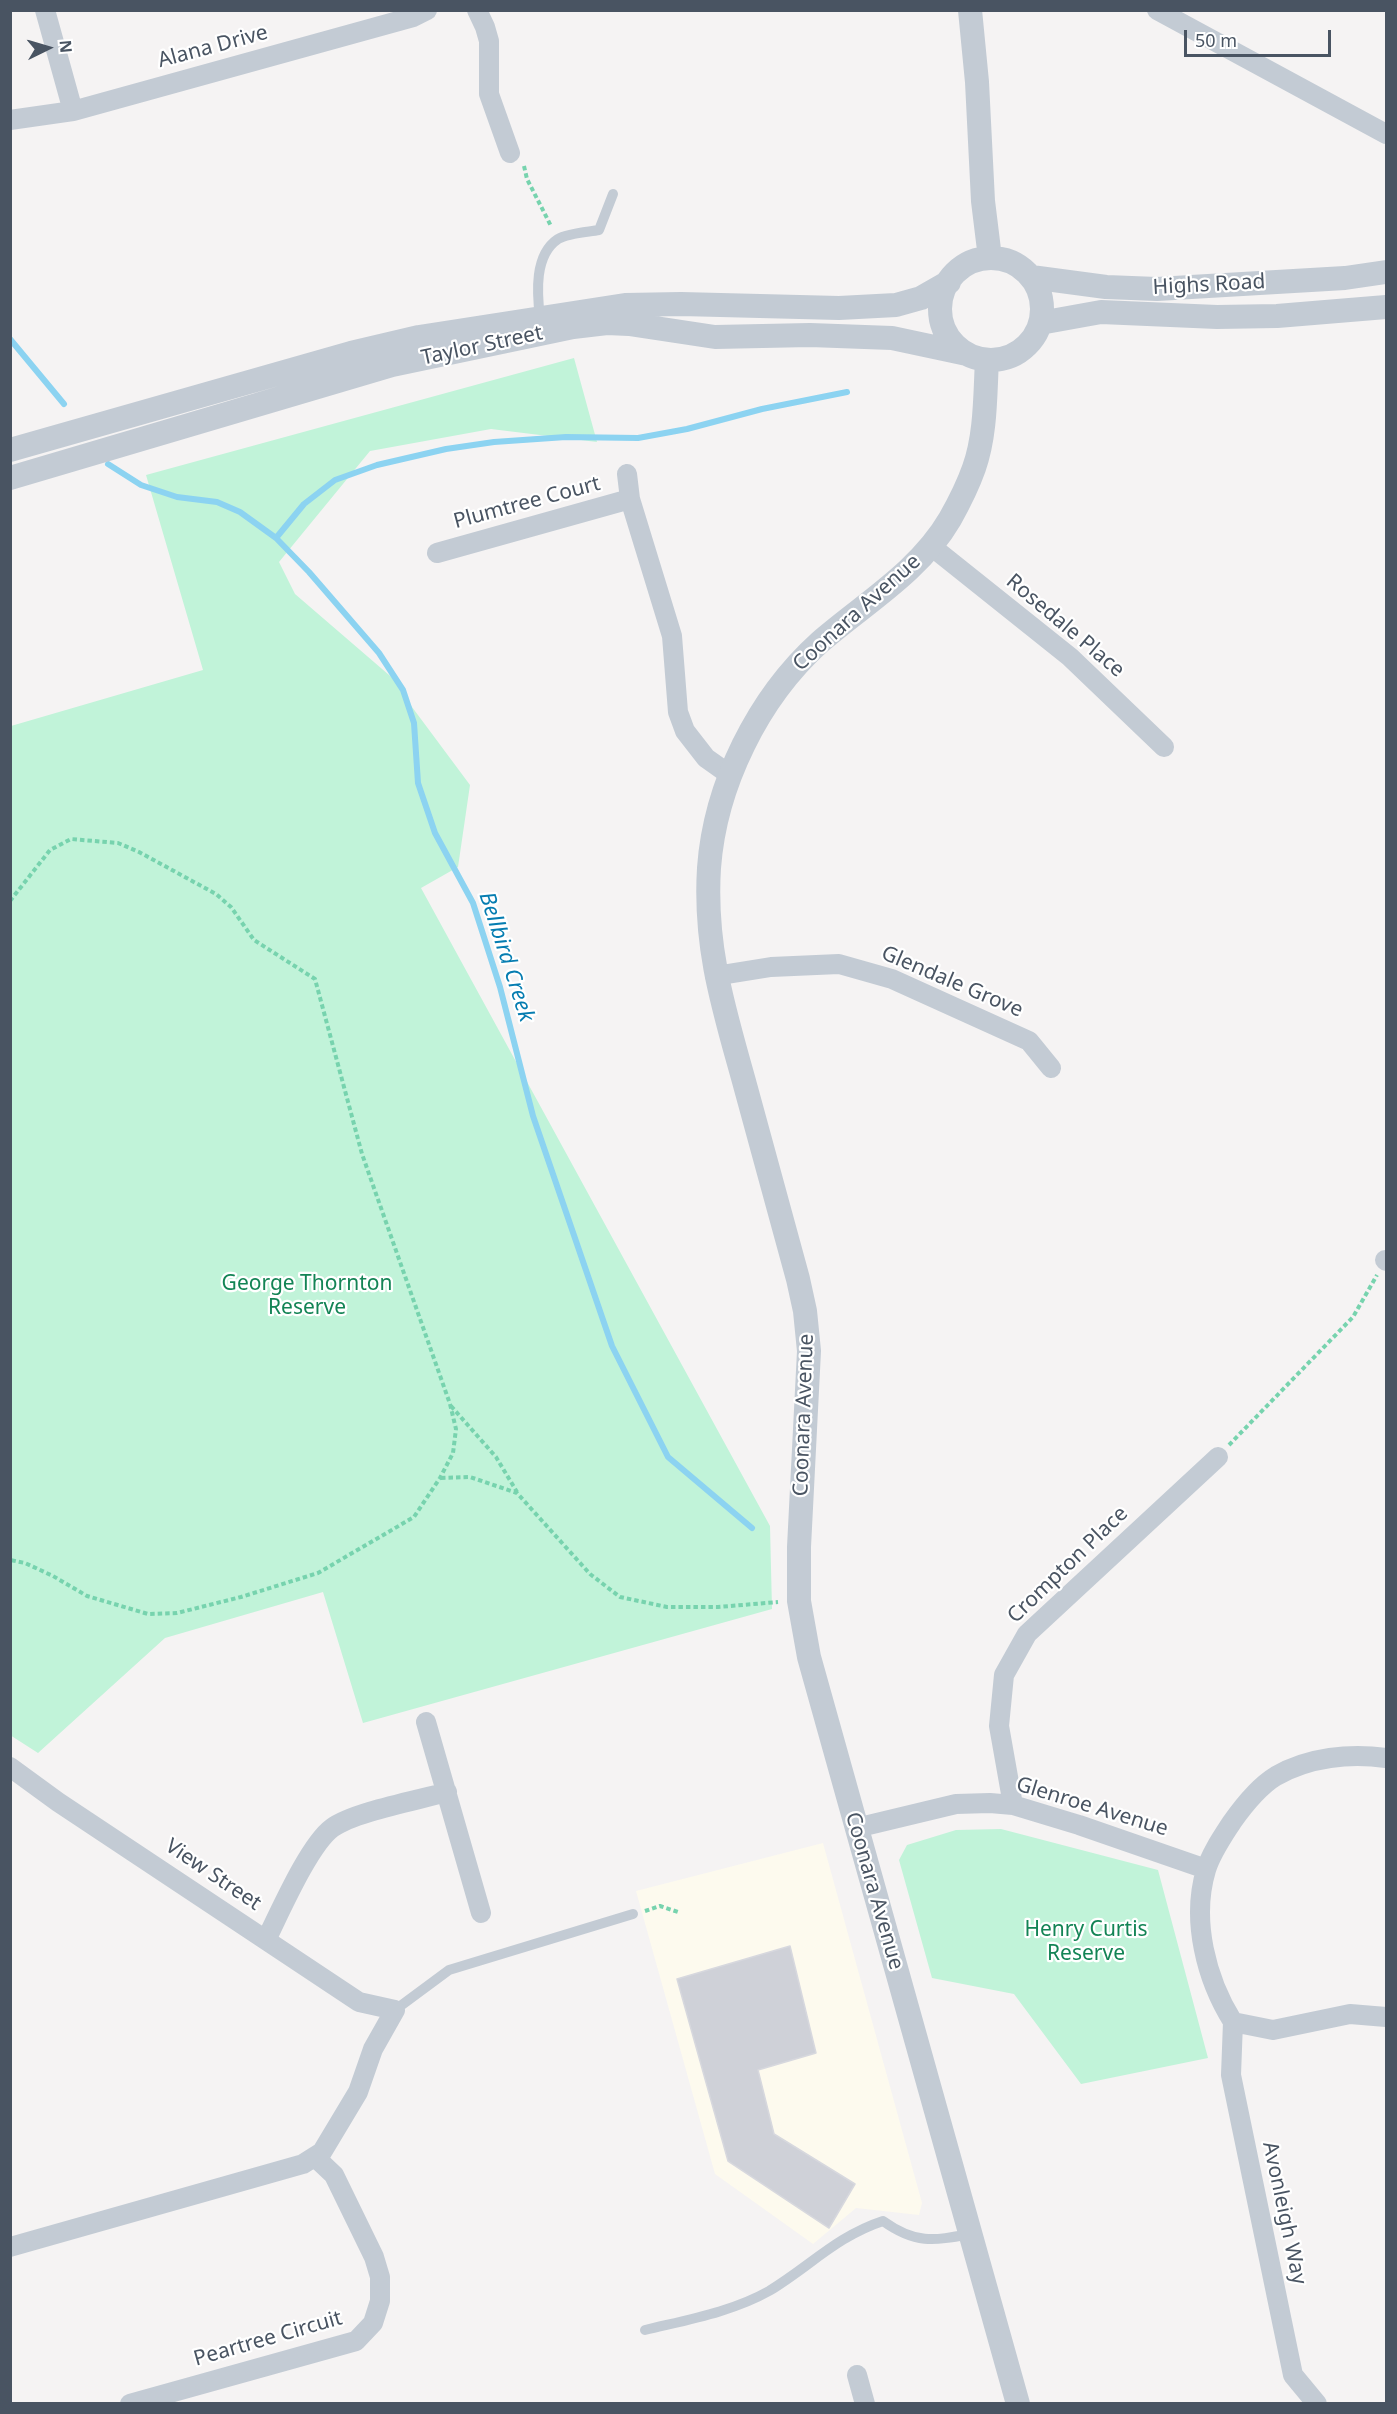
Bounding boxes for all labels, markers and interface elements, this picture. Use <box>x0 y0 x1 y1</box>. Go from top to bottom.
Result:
north arrow <box>18 18 78 78</box>
scale bar <box>1187 18 1334 56</box>
street label: Alana Drive <box>155 20 271 74</box>
text: 50 m <box>1195 28 1237 52</box>
text: N <box>54 39 77 54</box>
street label: Highs Road <box>1152 269 1266 301</box>
street label: Taylor Street <box>419 321 545 371</box>
street label: Plumtree Court <box>451 471 603 535</box>
street label: Coonara Avenue <box>788 549 926 677</box>
street label: Rosedale Place <box>1001 569 1129 683</box>
water label: Bellbird Creek <box>473 889 539 1025</box>
street label: Glendale Grove <box>877 941 1027 1023</box>
park label: George Thornton Reserve <box>222 1271 392 1321</box>
street label: Coonara Avenue <box>789 1333 819 1497</box>
street label: Crompton Place <box>1003 1501 1133 1629</box>
street label: Glenroe Avenue <box>1013 1772 1171 1842</box>
street label: Coonara Avenue <box>839 1809 909 1973</box>
street label: View Street <box>160 1834 266 1916</box>
park label: Henry Curtis Reserve <box>1024 1917 1148 1967</box>
street label: Avonleigh Way <box>1257 2139 1311 2287</box>
street label: Peartree Circuit <box>191 2306 345 2372</box>

